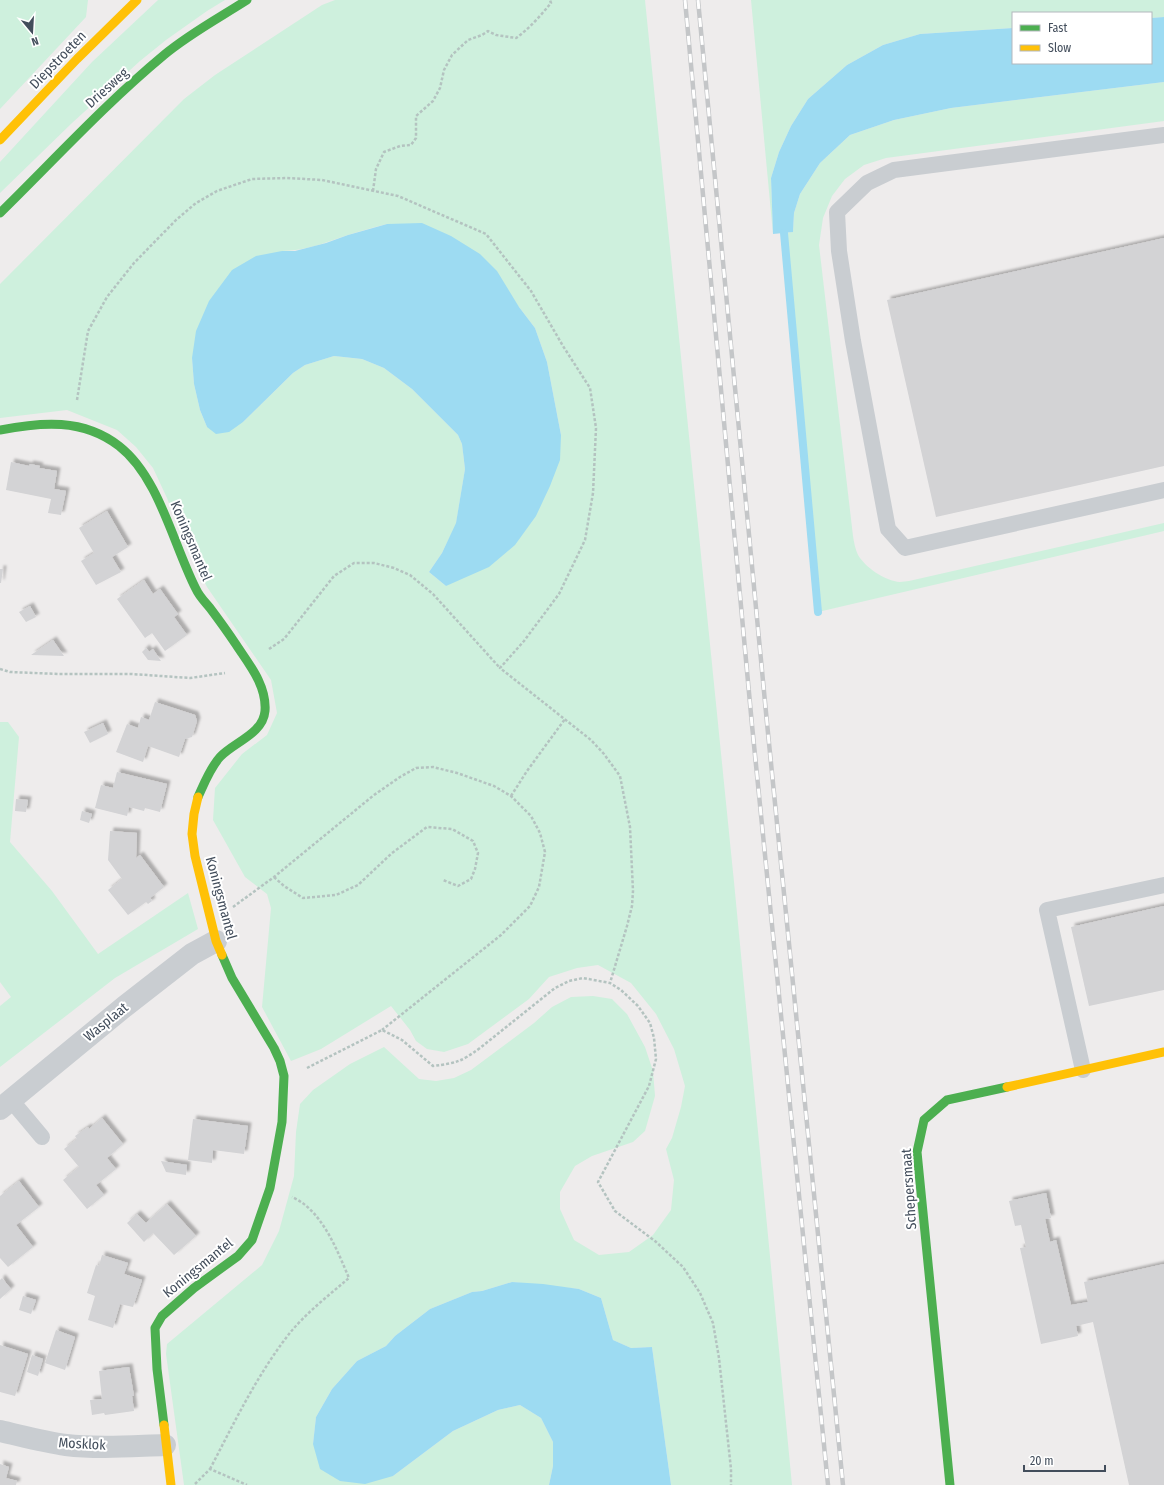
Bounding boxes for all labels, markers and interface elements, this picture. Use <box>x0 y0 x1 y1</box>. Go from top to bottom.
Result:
north arrow <box>12 12 52 52</box>
legend <box>1012 12 1152 64</box>
text: Fast <box>1048 21 1067 35</box>
street label: Diepstroeten <box>26 27 90 93</box>
text: N <box>30 34 40 48</box>
text: Slow <box>1048 41 1071 55</box>
street label: Driesweg <box>82 64 132 112</box>
street label: Koningsmantel <box>167 498 216 584</box>
street label: Koningsmantel <box>202 855 240 942</box>
street label: Wasplaat <box>80 999 132 1045</box>
street label: Schepersmaat <box>898 1147 920 1230</box>
street label: Koningsmantel <box>160 1234 237 1301</box>
street label: Mosklok <box>58 1434 107 1454</box>
scale bar <box>1024 1447 1105 1473</box>
text: 20 m <box>1030 1454 1054 1468</box>

